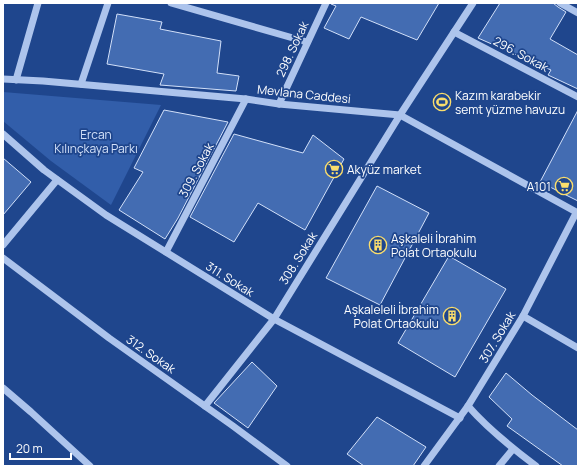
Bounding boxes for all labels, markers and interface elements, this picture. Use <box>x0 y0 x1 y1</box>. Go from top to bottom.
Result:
street label: 298. Sokak <box>272 17 313 80</box>
street label: 296. Sokak <box>490 32 553 76</box>
street label: Mevlana Caddesi <box>256 81 352 107</box>
place label: Kazım karabekir semt yüzme havuzu <box>455 87 565 118</box>
sports icon: Kazım karabekir semt yüzme havuzu <box>432 92 452 112</box>
park label: Ercan Kılınçkaya Parkı <box>54 126 138 157</box>
street label: 309. Sokak <box>174 139 218 200</box>
supermarket icon: Akyüz market <box>324 159 344 179</box>
place label: Akyüz market <box>347 161 422 178</box>
supermarket icon: A101 <box>554 176 574 196</box>
place label: A101 <box>527 178 551 195</box>
street label: 308. Sokak <box>275 227 322 288</box>
place label: Aşkaleli İbrahim Polat Ortaokulu <box>391 230 477 261</box>
building icon: Aşkaleli İbrahim Polat Ortaokulu <box>368 235 388 255</box>
street label: 311. Sokak <box>203 257 258 301</box>
place label: Aşkaleleli İbrahim Polat Ortaokulu <box>344 301 439 332</box>
building icon: Aşkaleleli İbrahim Polat Ortaokulu <box>442 306 462 326</box>
street label: 307. Sokak <box>475 307 520 366</box>
street label: 312. Sokak <box>123 331 180 378</box>
scale bar <box>10 435 71 461</box>
text: 20 m <box>16 440 43 457</box>

